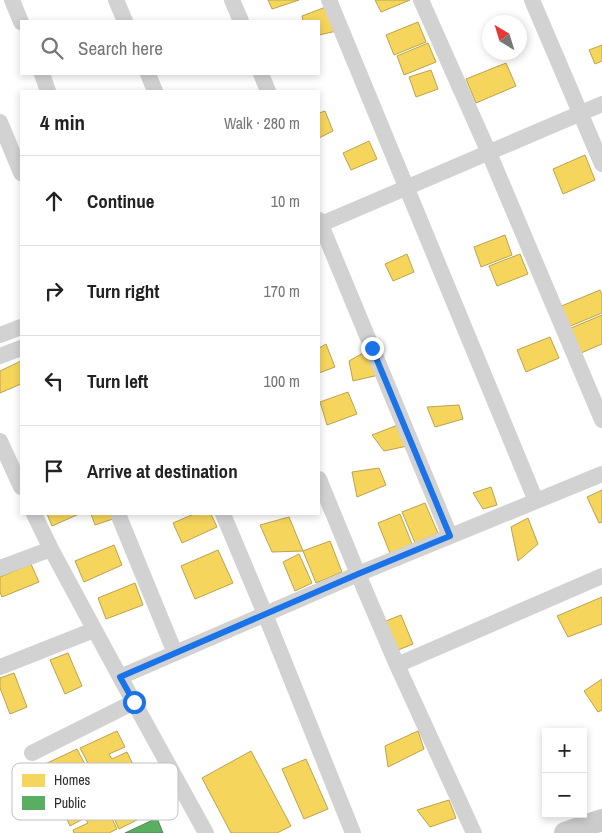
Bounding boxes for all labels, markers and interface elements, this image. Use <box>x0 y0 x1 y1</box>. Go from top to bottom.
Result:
north arrow <box>482 15 527 60</box>
search box <box>20 20 320 75</box>
icon: search <box>38 34 66 62</box>
text: Search here <box>78 35 163 61</box>
text: 4 min <box>40 108 85 137</box>
text: Walk · 280 m <box>224 112 300 134</box>
icon: ahead <box>40 187 68 215</box>
text: Continue <box>87 188 155 214</box>
text: 10 m <box>271 190 300 212</box>
icon: right <box>40 277 68 305</box>
text: Turn right <box>87 278 159 304</box>
text: 170 m <box>264 280 300 302</box>
route end <box>361 337 384 360</box>
icon: left <box>40 367 68 395</box>
text: Turn left <box>87 368 148 394</box>
text: 100 m <box>264 370 300 392</box>
icon: arrive <box>40 457 68 485</box>
text: Arrive at destination <box>87 458 238 484</box>
route start <box>123 691 146 714</box>
map controls <box>542 728 587 818</box>
button: + <box>542 728 587 773</box>
legend <box>12 763 178 820</box>
text: Homes <box>54 771 91 789</box>
button: − <box>542 773 587 818</box>
text: Public <box>54 794 86 812</box>

